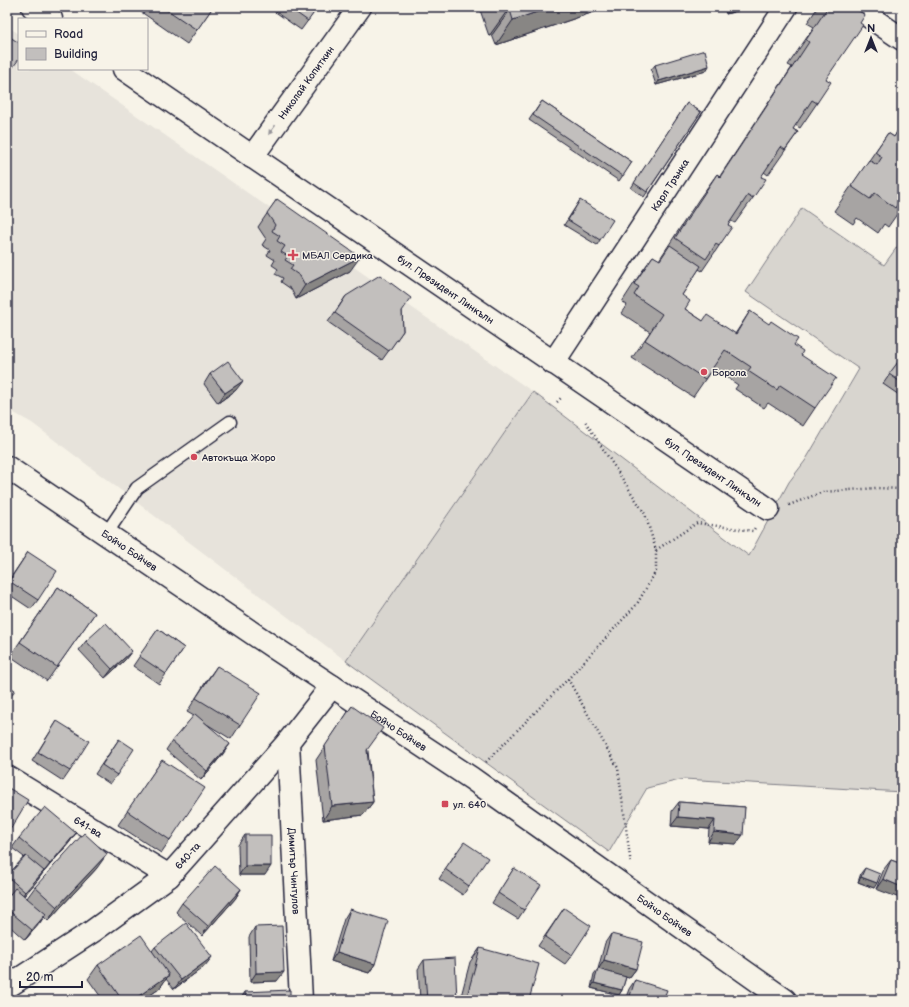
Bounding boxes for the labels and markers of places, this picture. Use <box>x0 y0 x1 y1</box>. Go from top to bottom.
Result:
marker: МБАЛ Сердика <box>287 249 299 261</box>
place label: МБАЛ Сердика <box>302 250 373 262</box>
marker: Борола <box>699 367 709 377</box>
place label: Борола <box>712 367 747 379</box>
marker: Автокъща Жоро <box>189 452 199 462</box>
place label: Автокъща Жоро <box>201 452 276 464</box>
marker: ул. 640 <box>440 799 450 809</box>
place label: ул. 640 <box>453 799 486 811</box>

